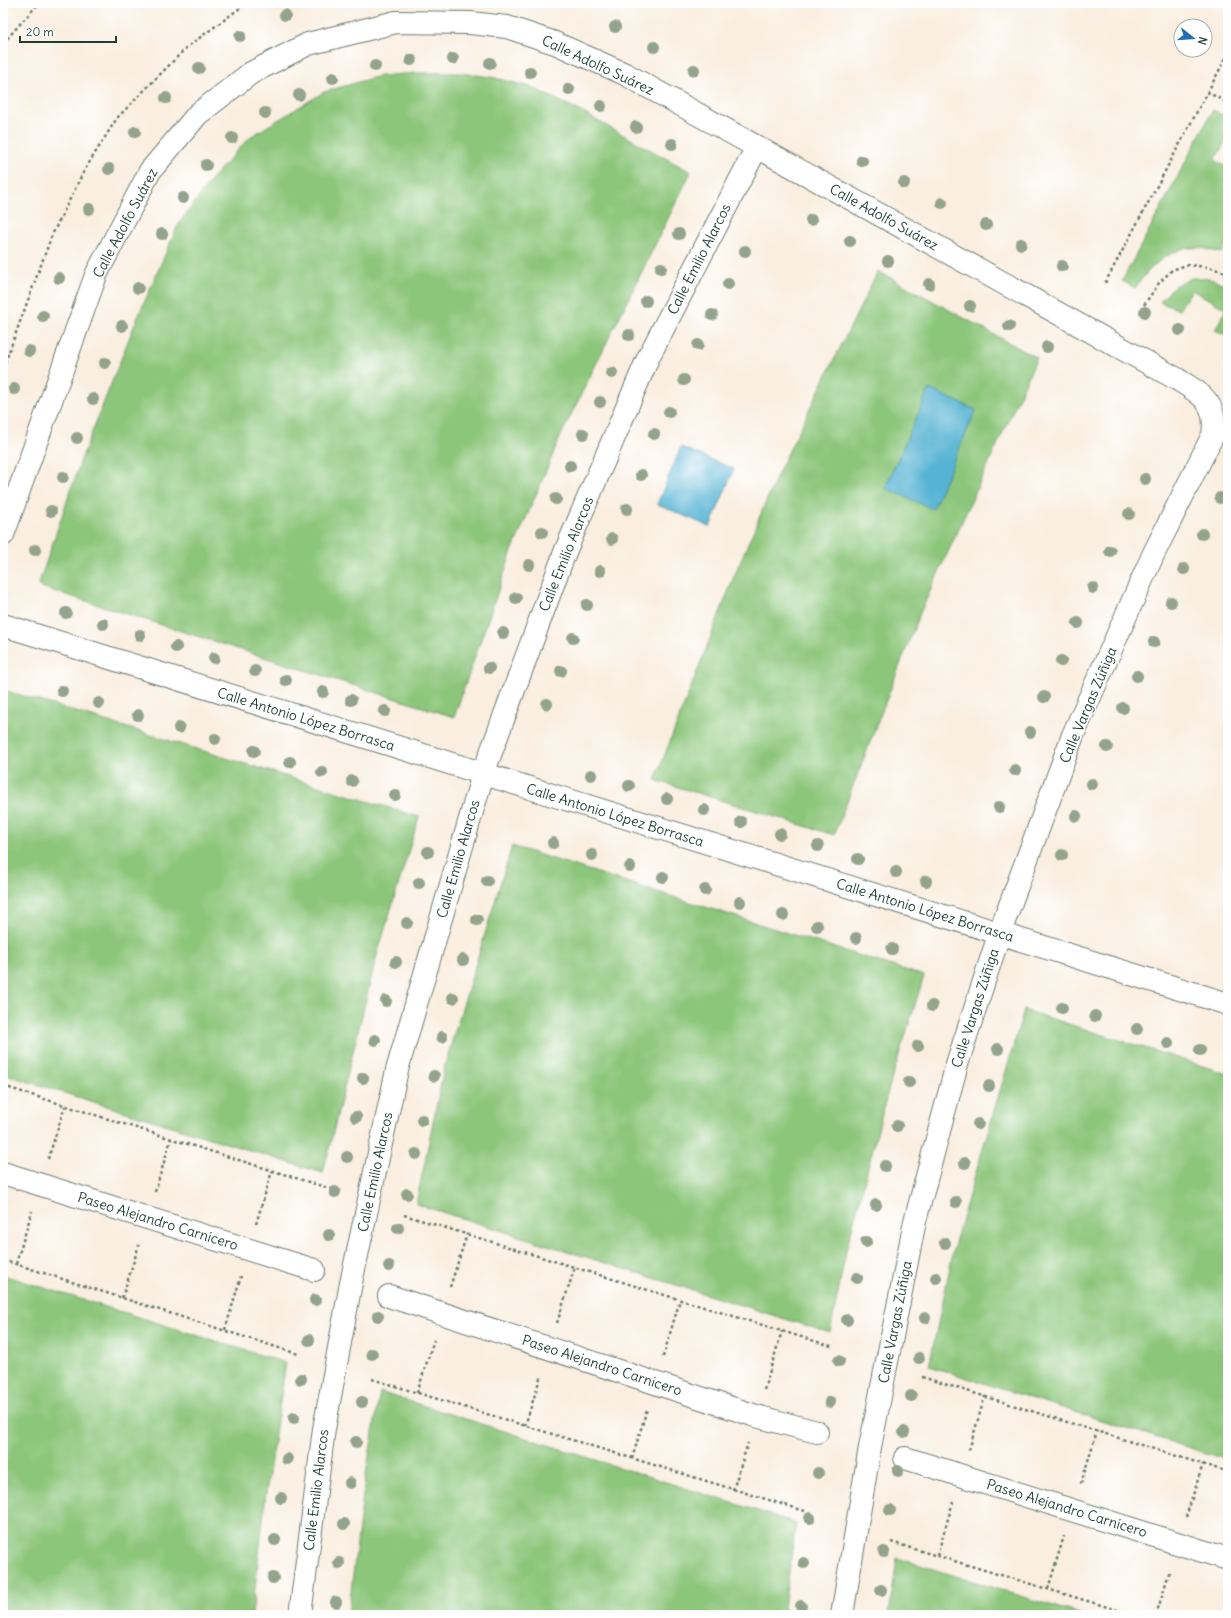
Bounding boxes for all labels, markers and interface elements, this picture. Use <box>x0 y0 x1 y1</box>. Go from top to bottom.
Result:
scale bar <box>20 18 116 44</box>
north arrow <box>1173 18 1213 58</box>
text: 20 m <box>26 24 54 39</box>
street label: Calle Adolfo Suárez <box>539 31 657 99</box>
text: N <box>1195 35 1210 47</box>
street label: Calle Adolfo Suárez <box>89 165 162 281</box>
street label: Calle Adolfo Suárez <box>826 180 942 254</box>
street label: Calle Emilio Alarcos <box>663 200 735 318</box>
street label: Calle Emilio Alarcos <box>535 494 597 614</box>
street label: Calle Vargas Zúñiga <box>1055 644 1121 766</box>
street label: Calle Antonio López Borrasca <box>215 683 397 755</box>
street label: Calle Antonio López Borrasca <box>524 779 706 851</box>
street label: Calle Emilio Alarcos <box>433 798 483 920</box>
street label: Calle Antonio López Borrasca <box>834 874 1016 946</box>
street label: Calle Vargas Zúñiga <box>947 946 1003 1070</box>
street label: Calle Emilio Alarcos <box>353 1110 397 1234</box>
street label: Paseo Alejandro Carnicero <box>76 1188 241 1254</box>
street label: Calle Vargas Zúñiga <box>874 1259 916 1385</box>
street label: Paseo Alejandro Carnicero <box>520 1331 684 1399</box>
street label: Calle Emilio Alarcos <box>300 1428 332 1552</box>
street label: Paseo Alejandro Carnicero <box>985 1475 1150 1541</box>

